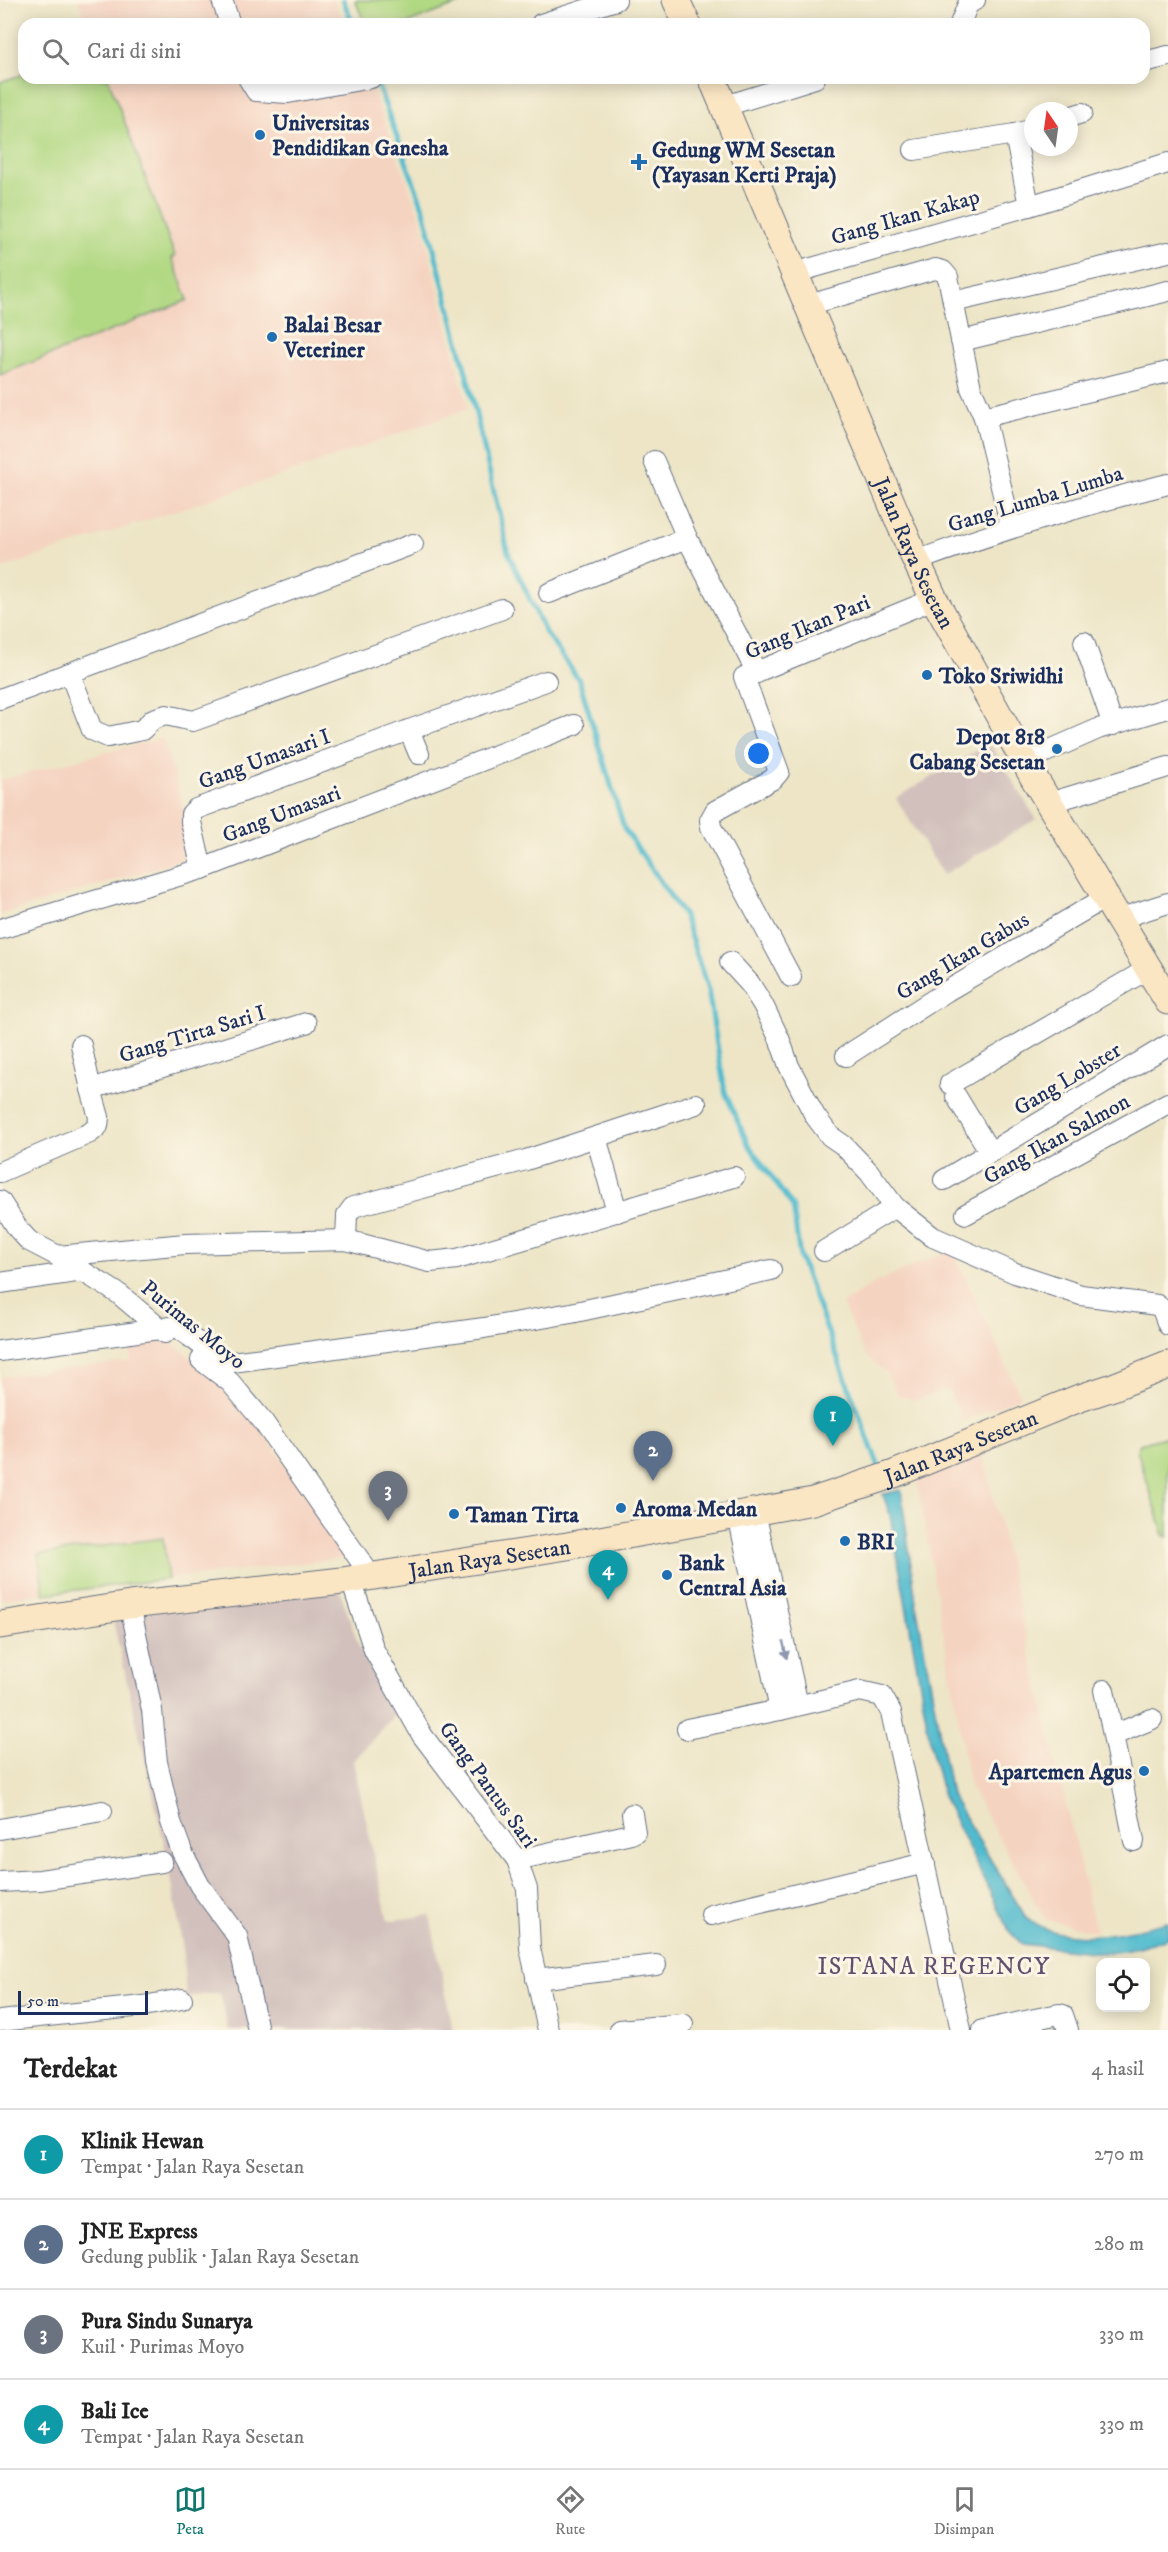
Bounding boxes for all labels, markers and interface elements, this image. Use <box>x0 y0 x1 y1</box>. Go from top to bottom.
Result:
search box <box>18 18 1150 84</box>
icon: search <box>39 35 72 68</box>
text: Cari di sini <box>87 38 181 65</box>
north arrow <box>1024 102 1078 156</box>
place label: Universitas Pendidikan Ganesha <box>272 110 449 162</box>
marker: Universitas Pendidikan Ganesha <box>253 128 267 142</box>
place label: Gedung WM Sesetan (Yayasan Kerti Praja) <box>652 137 837 190</box>
marker: Gedung WM Sesetan (Yayasan Kerti Praja) <box>630 153 648 171</box>
street label: Gang Ikan Kakap <box>828 183 983 252</box>
place label: Balai Besar Veteriner <box>283 312 382 364</box>
marker: Balai Besar Veteriner <box>265 330 279 344</box>
street label: Gang Lumba Lumba <box>945 460 1127 539</box>
street label: Jalan Raya Sesetan <box>866 472 960 634</box>
street label: Gang Ikan Pari <box>741 589 874 666</box>
place label: Toko Sriwidhi <box>938 663 1064 690</box>
marker: Toko Sriwidhi <box>920 668 934 682</box>
street label: Gang Umasari I <box>195 723 334 796</box>
place label: Depot 818 Cabang Sesetan <box>909 724 1045 776</box>
your location <box>744 739 773 768</box>
marker: Depot 818 Cabang Sesetan <box>1050 742 1064 756</box>
street label: Gang Umasari <box>219 779 345 849</box>
street label: Gang Ikan Gabus <box>891 906 1034 1007</box>
street label: Gang Tirta Sari I <box>116 999 269 1070</box>
street label: Gang Lobster <box>1009 1036 1127 1122</box>
street label: Gang Ikan Salmon <box>979 1088 1135 1191</box>
street label: Purimas Moyo <box>135 1275 251 1376</box>
pin: 1 <box>814 1396 852 1446</box>
street label: Jalan Raya Sesetan <box>879 1404 1042 1492</box>
pin: 2 <box>634 1432 672 1481</box>
pin: 3 <box>368 1472 408 1521</box>
place label: Aroma Medan <box>632 1496 758 1523</box>
marker: Aroma Medan <box>614 1501 628 1515</box>
place label: Taman Tirta <box>465 1502 580 1529</box>
marker: Taman Tirta <box>447 1507 461 1521</box>
place label: BRI <box>857 1529 895 1556</box>
street label: Jalan Raya Sesetan <box>405 1534 573 1586</box>
marker: BRI <box>838 1534 852 1548</box>
pin: 4 <box>588 1550 628 1600</box>
place label: Bank Central Asia <box>679 1550 787 1602</box>
marker: Bank Central Asia <box>660 1568 674 1582</box>
one-way arrow <box>781 1641 791 1659</box>
street label: Gang Pantus Sari <box>433 1716 543 1853</box>
place label: Apartemen Agus <box>988 1759 1133 1786</box>
marker: Apartemen Agus <box>1137 1764 1151 1778</box>
district label: ISTANA REGENCY <box>817 1952 1051 1982</box>
map controls <box>1096 1958 1150 2012</box>
button: locate <box>1096 1958 1150 2012</box>
scale bar <box>18 1988 148 2016</box>
text: 50 m <box>27 1991 59 2011</box>
text: Terdekat <box>24 2053 117 2086</box>
text: 4 hasil <box>1091 2057 1144 2082</box>
text: Klinik Hewan <box>81 2128 204 2155</box>
text: 1 <box>40 2142 47 2167</box>
text: 270 m <box>1094 2142 1144 2167</box>
text: Tempat · Jalan Raya Sesetan <box>81 2155 304 2180</box>
text: JNE Express <box>81 2218 198 2245</box>
text: 2 <box>39 2232 48 2257</box>
text: 280 m <box>1094 2232 1144 2257</box>
text: Gedung publik · Jalan Raya Sesetan <box>81 2245 359 2270</box>
text: Pura Sindu Sunarya <box>81 2308 253 2335</box>
text: 3 <box>40 2322 47 2347</box>
text: 330 m <box>1099 2322 1144 2347</box>
text: Kuil · Purimas Moyo <box>81 2335 244 2360</box>
text: Bali Ice <box>81 2398 149 2425</box>
text: 4 <box>38 2412 49 2437</box>
text: 330 m <box>1099 2412 1144 2437</box>
text: Tempat · Jalan Raya Sesetan <box>81 2425 304 2450</box>
tab: Peta <box>174 2483 207 2539</box>
tab: Rute <box>554 2483 587 2539</box>
tab: Disimpan <box>934 2483 994 2539</box>

